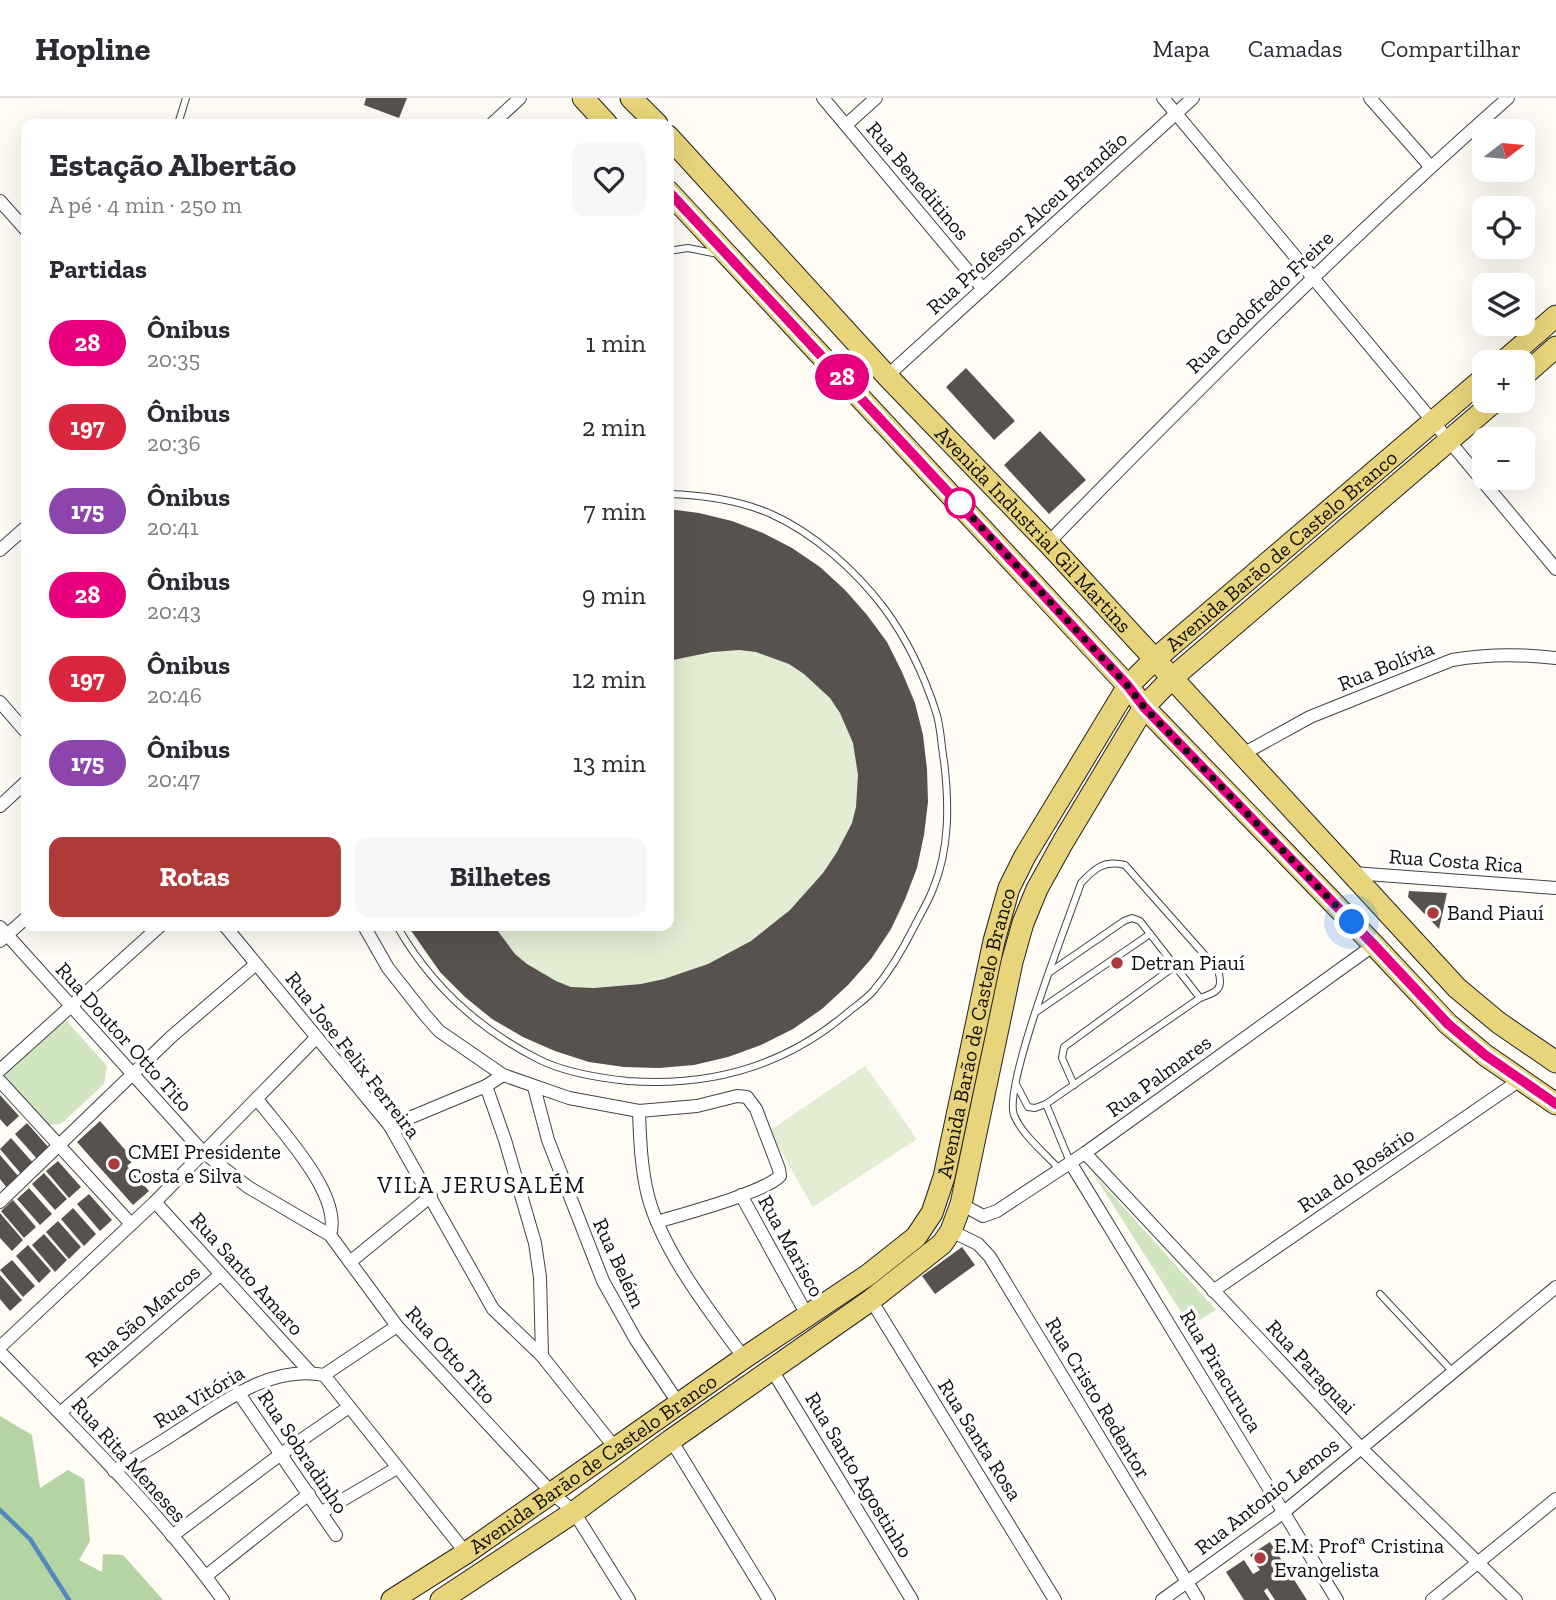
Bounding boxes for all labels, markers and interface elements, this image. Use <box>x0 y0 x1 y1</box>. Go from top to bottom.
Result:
text: Hopline <box>35 29 150 68</box>
text: Mapa <box>1152 34 1210 63</box>
text: Camadas <box>1248 34 1342 63</box>
text: Compartilhar <box>1380 34 1521 63</box>
street label: Rua Beneditinos <box>861 116 975 245</box>
north arrow <box>1472 119 1535 182</box>
map controls <box>1472 119 1535 490</box>
street label: Rua Professor Alceu Brandão <box>921 126 1132 319</box>
button: heart <box>572 142 646 216</box>
text: Estação Albertão <box>49 145 296 184</box>
text: A pé · 4 min · 250 m <box>49 191 242 219</box>
button: locate <box>1472 196 1535 259</box>
street label: Rua Godofredo Freire <box>1181 225 1338 378</box>
text: Partidas <box>49 253 147 285</box>
button: layers <box>1472 273 1535 336</box>
text: Ônibus <box>147 313 230 345</box>
text: 1 min <box>585 327 646 359</box>
text: 28 <box>75 328 100 357</box>
text: 20:35 <box>147 345 200 373</box>
button: + <box>1472 350 1535 413</box>
line badge: 28 <box>810 354 874 400</box>
text: 28 <box>829 362 855 391</box>
text: Ônibus <box>147 397 230 429</box>
text: 2 min <box>582 411 646 443</box>
text: 197 <box>70 412 105 441</box>
street label: Avenida Industrial Gil Martins <box>930 421 1137 638</box>
button: − <box>1472 427 1535 490</box>
text: 20:36 <box>147 429 201 457</box>
street label: Avenida Barão de Castelo Branco <box>1160 445 1402 656</box>
text: Ônibus <box>147 481 230 513</box>
unlabelled marker <box>945 488 975 518</box>
text: 7 min <box>583 495 646 527</box>
text: 175 <box>71 496 104 525</box>
text: 20:41 <box>147 513 199 541</box>
text: Ônibus <box>147 565 230 597</box>
text: 9 min <box>582 579 646 611</box>
text: 28 <box>75 580 100 609</box>
text: 20:43 <box>147 597 201 625</box>
street label: Rua Bolívia <box>1334 635 1437 696</box>
text: Ônibus <box>147 649 230 681</box>
text: 12 min <box>572 663 646 695</box>
text: 197 <box>70 664 105 693</box>
text: 20:46 <box>147 681 202 709</box>
text: Ônibus <box>147 733 230 765</box>
text: 13 min <box>573 747 646 779</box>
text: 175 <box>71 748 104 777</box>
text: 20:47 <box>147 765 200 793</box>
button: Rotas <box>49 837 341 917</box>
button: Bilhetes <box>355 837 646 917</box>
street label: Rua Costa Rica <box>1388 843 1524 878</box>
street label: Avenida Barão de Castelo Branco <box>931 885 1020 1180</box>
place label: Band Piauí <box>1447 900 1544 925</box>
your location <box>1334 904 1369 939</box>
marker: Band Piauí <box>1425 905 1441 921</box>
place label: Detran Piauí <box>1131 950 1245 975</box>
marker: Detran Piauí <box>1109 955 1125 971</box>
street label: Rua Doutor Otto Tito <box>51 957 198 1116</box>
street label: Rua Jose Felix Ferreira <box>281 966 426 1143</box>
street label: Rua Palmares <box>1101 1029 1216 1122</box>
street label: Rua do Rosário <box>1293 1121 1419 1218</box>
place label: CMEI Presidente Costa e Silva <box>128 1139 281 1188</box>
marker: CMEI Presidente Costa e Silva <box>106 1156 122 1172</box>
district label: VILA JERUSALÉM <box>376 1171 587 1199</box>
street label: Rua Marisco <box>753 1191 830 1301</box>
street label: Rua Santo Amaro <box>185 1207 309 1340</box>
street label: Rua Belém <box>588 1214 651 1311</box>
street label: Rua São Marcos <box>80 1259 205 1372</box>
street label: Rua Otto Tito <box>401 1301 502 1409</box>
street label: Rua Piracuruca <box>1175 1305 1268 1437</box>
street label: Rua Cristo Redentor <box>1040 1313 1156 1483</box>
street label: Rua Paraguai <box>1261 1314 1362 1419</box>
street label: Rua Vitória <box>149 1360 249 1433</box>
street label: Avenida Barão de Castelo Branco <box>464 1368 722 1559</box>
street label: Rua Santa Rosa <box>933 1374 1028 1505</box>
street label: Rua Sobradinho <box>253 1385 354 1518</box>
street label: Rua Santo Agostinho <box>800 1387 919 1562</box>
street label: Rua Rita Meneses <box>67 1392 192 1527</box>
street label: Rua Antonio Lemos <box>1190 1432 1344 1560</box>
place label: E.M. Profª Cristina Evangelista <box>1274 1533 1444 1582</box>
marker: E.M. Profª Cristina Evangelista <box>1252 1550 1268 1566</box>

